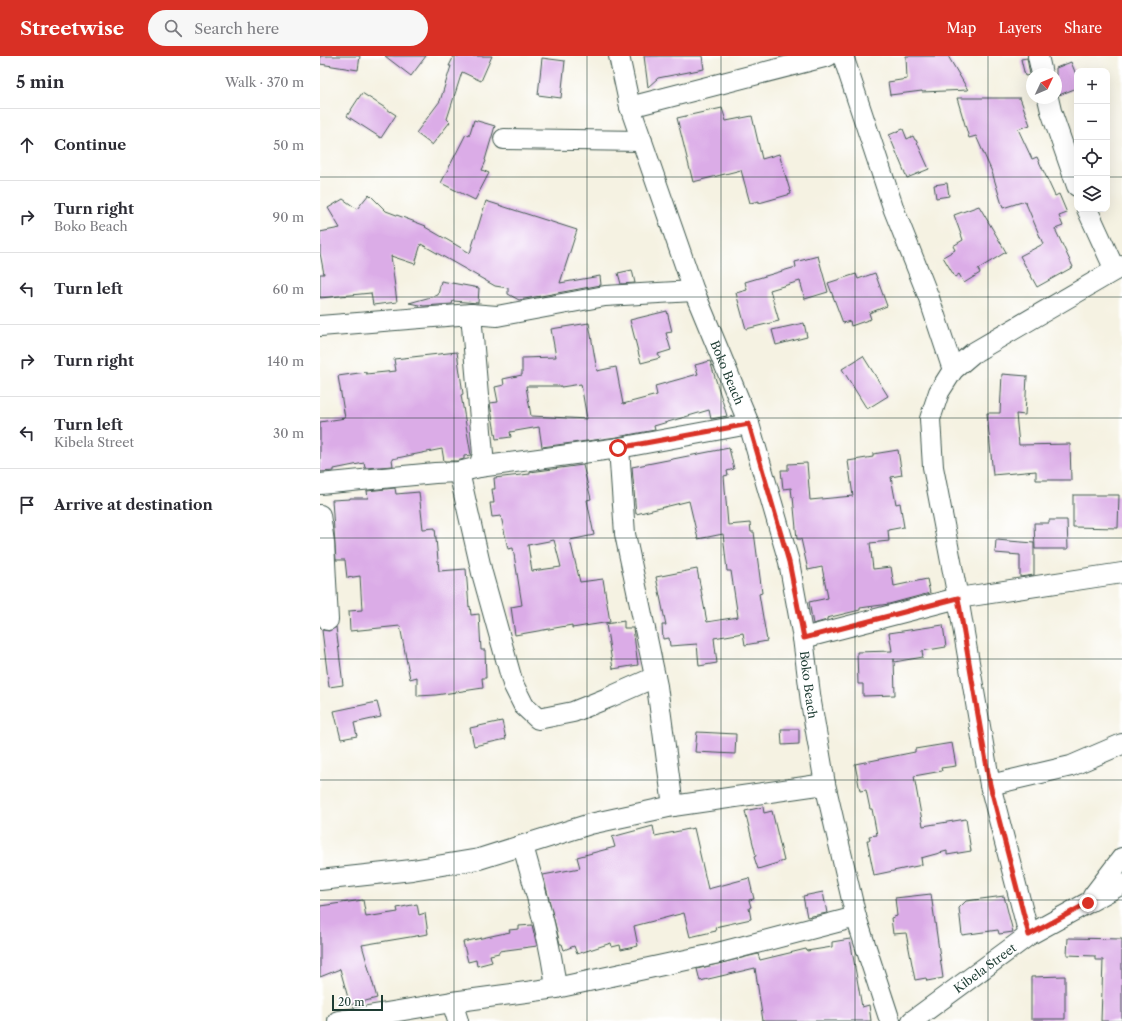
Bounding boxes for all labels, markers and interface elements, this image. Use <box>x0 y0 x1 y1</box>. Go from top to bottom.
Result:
search box <box>148 10 428 46</box>
text: Streetwise <box>20 17 124 40</box>
icon: search <box>162 17 184 39</box>
text: Search here <box>194 19 279 38</box>
text: Map <box>946 19 976 37</box>
text: Layers <box>998 19 1042 37</box>
text: Share <box>1064 19 1102 37</box>
north arrow <box>1026 68 1062 104</box>
map controls <box>1074 68 1110 212</box>
button: + <box>1074 68 1110 104</box>
text: 5 min <box>16 72 64 92</box>
text: Walk · 370 m <box>225 74 304 90</box>
button: − <box>1074 104 1110 140</box>
icon: ahead <box>16 134 38 156</box>
text: Continue <box>54 135 126 154</box>
text: 50 m <box>273 137 304 153</box>
button: locate <box>1074 140 1110 176</box>
button: layers <box>1074 176 1110 212</box>
text: Turn right <box>54 199 134 218</box>
icon: right <box>16 206 38 228</box>
text: 90 m <box>273 209 304 225</box>
text: Boko Beach <box>54 218 128 234</box>
icon: left <box>16 278 38 300</box>
text: Turn left <box>54 279 123 298</box>
text: 60 m <box>273 281 304 297</box>
street label: Boko Beach <box>708 338 748 407</box>
icon: right <box>16 350 38 372</box>
text: Turn right <box>54 351 134 370</box>
text: 140 m <box>267 353 304 369</box>
text: Turn left <box>54 415 123 434</box>
icon: left <box>16 422 38 444</box>
text: 30 m <box>273 425 304 441</box>
text: Kibela Street <box>54 434 134 450</box>
route start <box>609 439 627 457</box>
icon: arrive <box>16 494 38 516</box>
text: Arrive at destination <box>54 495 213 514</box>
street label: Boko Beach <box>797 650 821 720</box>
route end <box>1079 894 1097 912</box>
street label: Kibela Street <box>950 939 1019 996</box>
scale bar <box>332 993 383 1012</box>
text: 20 m <box>338 995 364 1009</box>

